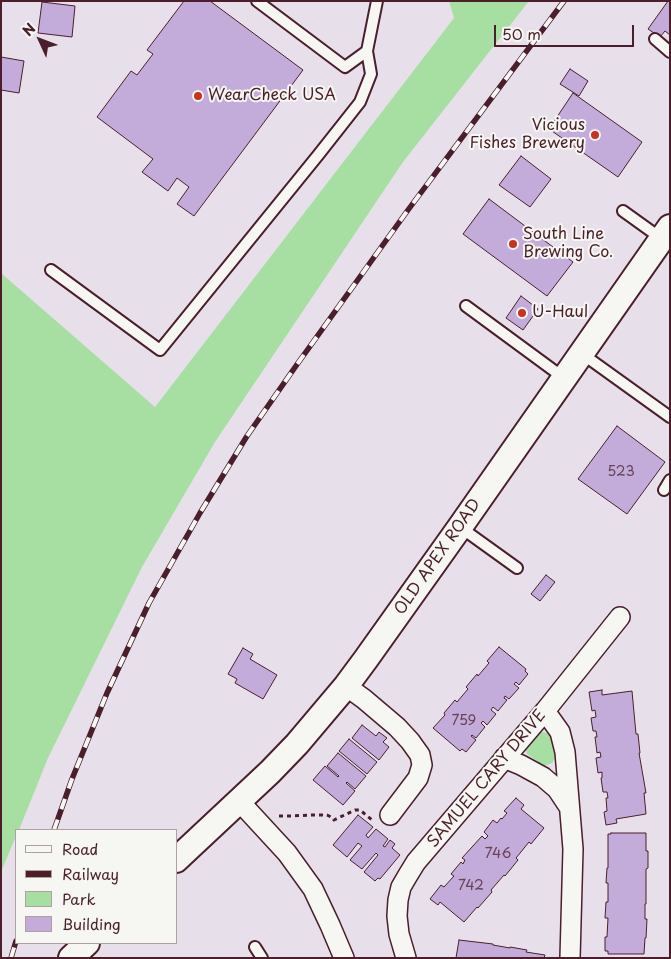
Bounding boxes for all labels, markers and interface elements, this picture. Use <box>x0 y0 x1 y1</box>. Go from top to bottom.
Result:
north arrow <box>15 15 65 65</box>
scale bar <box>496 15 636 47</box>
text: N <box>17 18 40 41</box>
text: 50 m <box>502 22 541 45</box>
place label: WearCheck USA <box>208 86 336 106</box>
marker: WearCheck USA <box>192 90 204 102</box>
place label: Vicious Fishes Brewery <box>470 116 585 154</box>
marker: Vicious Fishes Brewery <box>589 129 601 141</box>
place label: South Line Brewing Co. <box>523 225 613 263</box>
marker: South Line Brewing Co. <box>507 238 519 250</box>
place label: U-Haul <box>532 303 588 323</box>
marker: U-Haul <box>516 307 528 319</box>
house number: 523 <box>607 464 635 480</box>
street label: OLD APEX ROAD <box>391 495 485 619</box>
street label: SAMUEL CARY DRIVE <box>424 706 550 852</box>
house number: 759 <box>452 713 476 729</box>
legend <box>15 829 178 944</box>
text: Road <box>62 837 98 860</box>
house number: 746 <box>485 846 511 862</box>
text: Railway <box>62 862 119 885</box>
house number: 742 <box>458 878 484 894</box>
text: Park <box>62 887 96 910</box>
text: Building <box>62 912 121 935</box>

